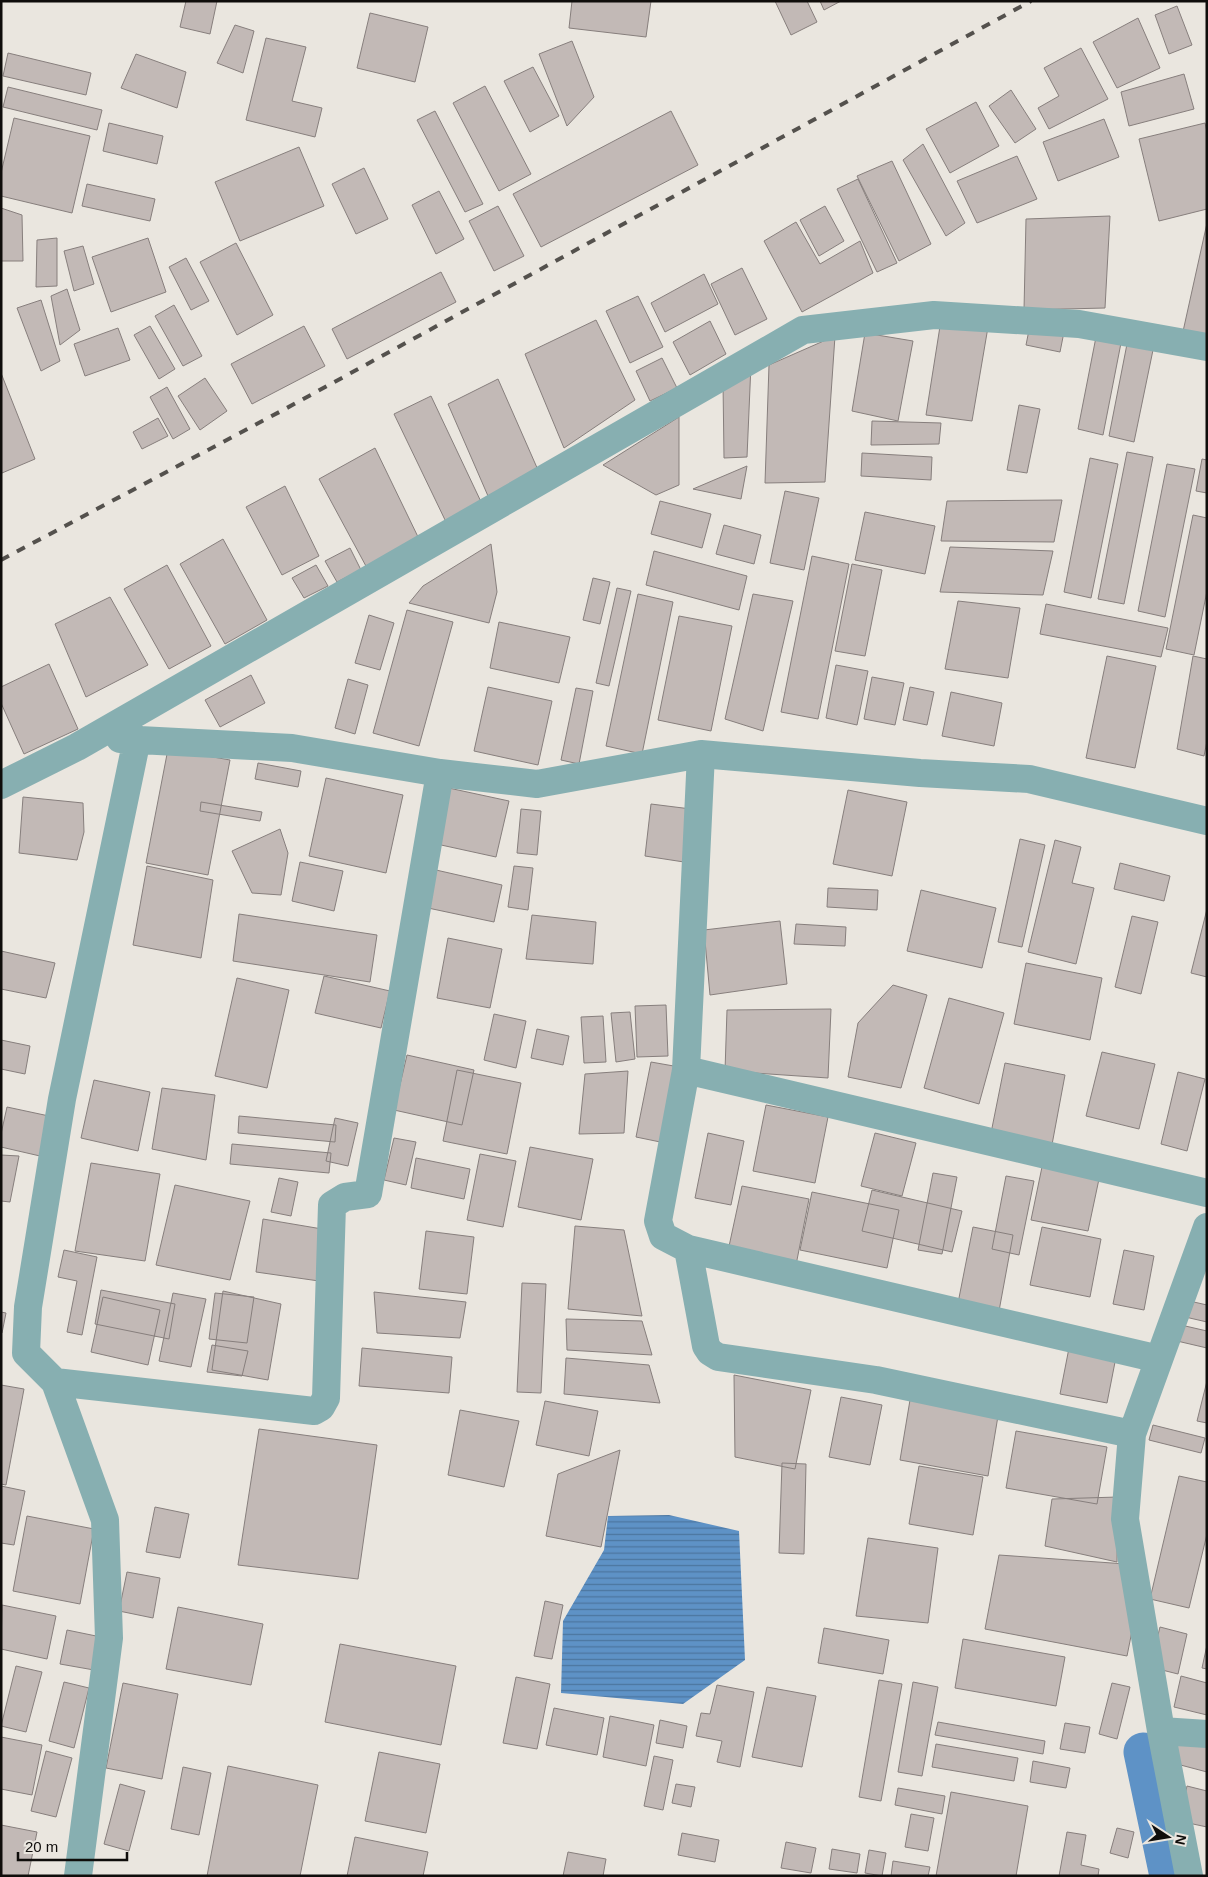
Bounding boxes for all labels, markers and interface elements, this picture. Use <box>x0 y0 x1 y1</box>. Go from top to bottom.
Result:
north arrow <box>1143 1812 1193 1862</box>
scale bar <box>18 1830 126 1862</box>
text: N <box>1172 1833 1190 1846</box>
text: 20 m <box>25 1838 58 1855</box>

